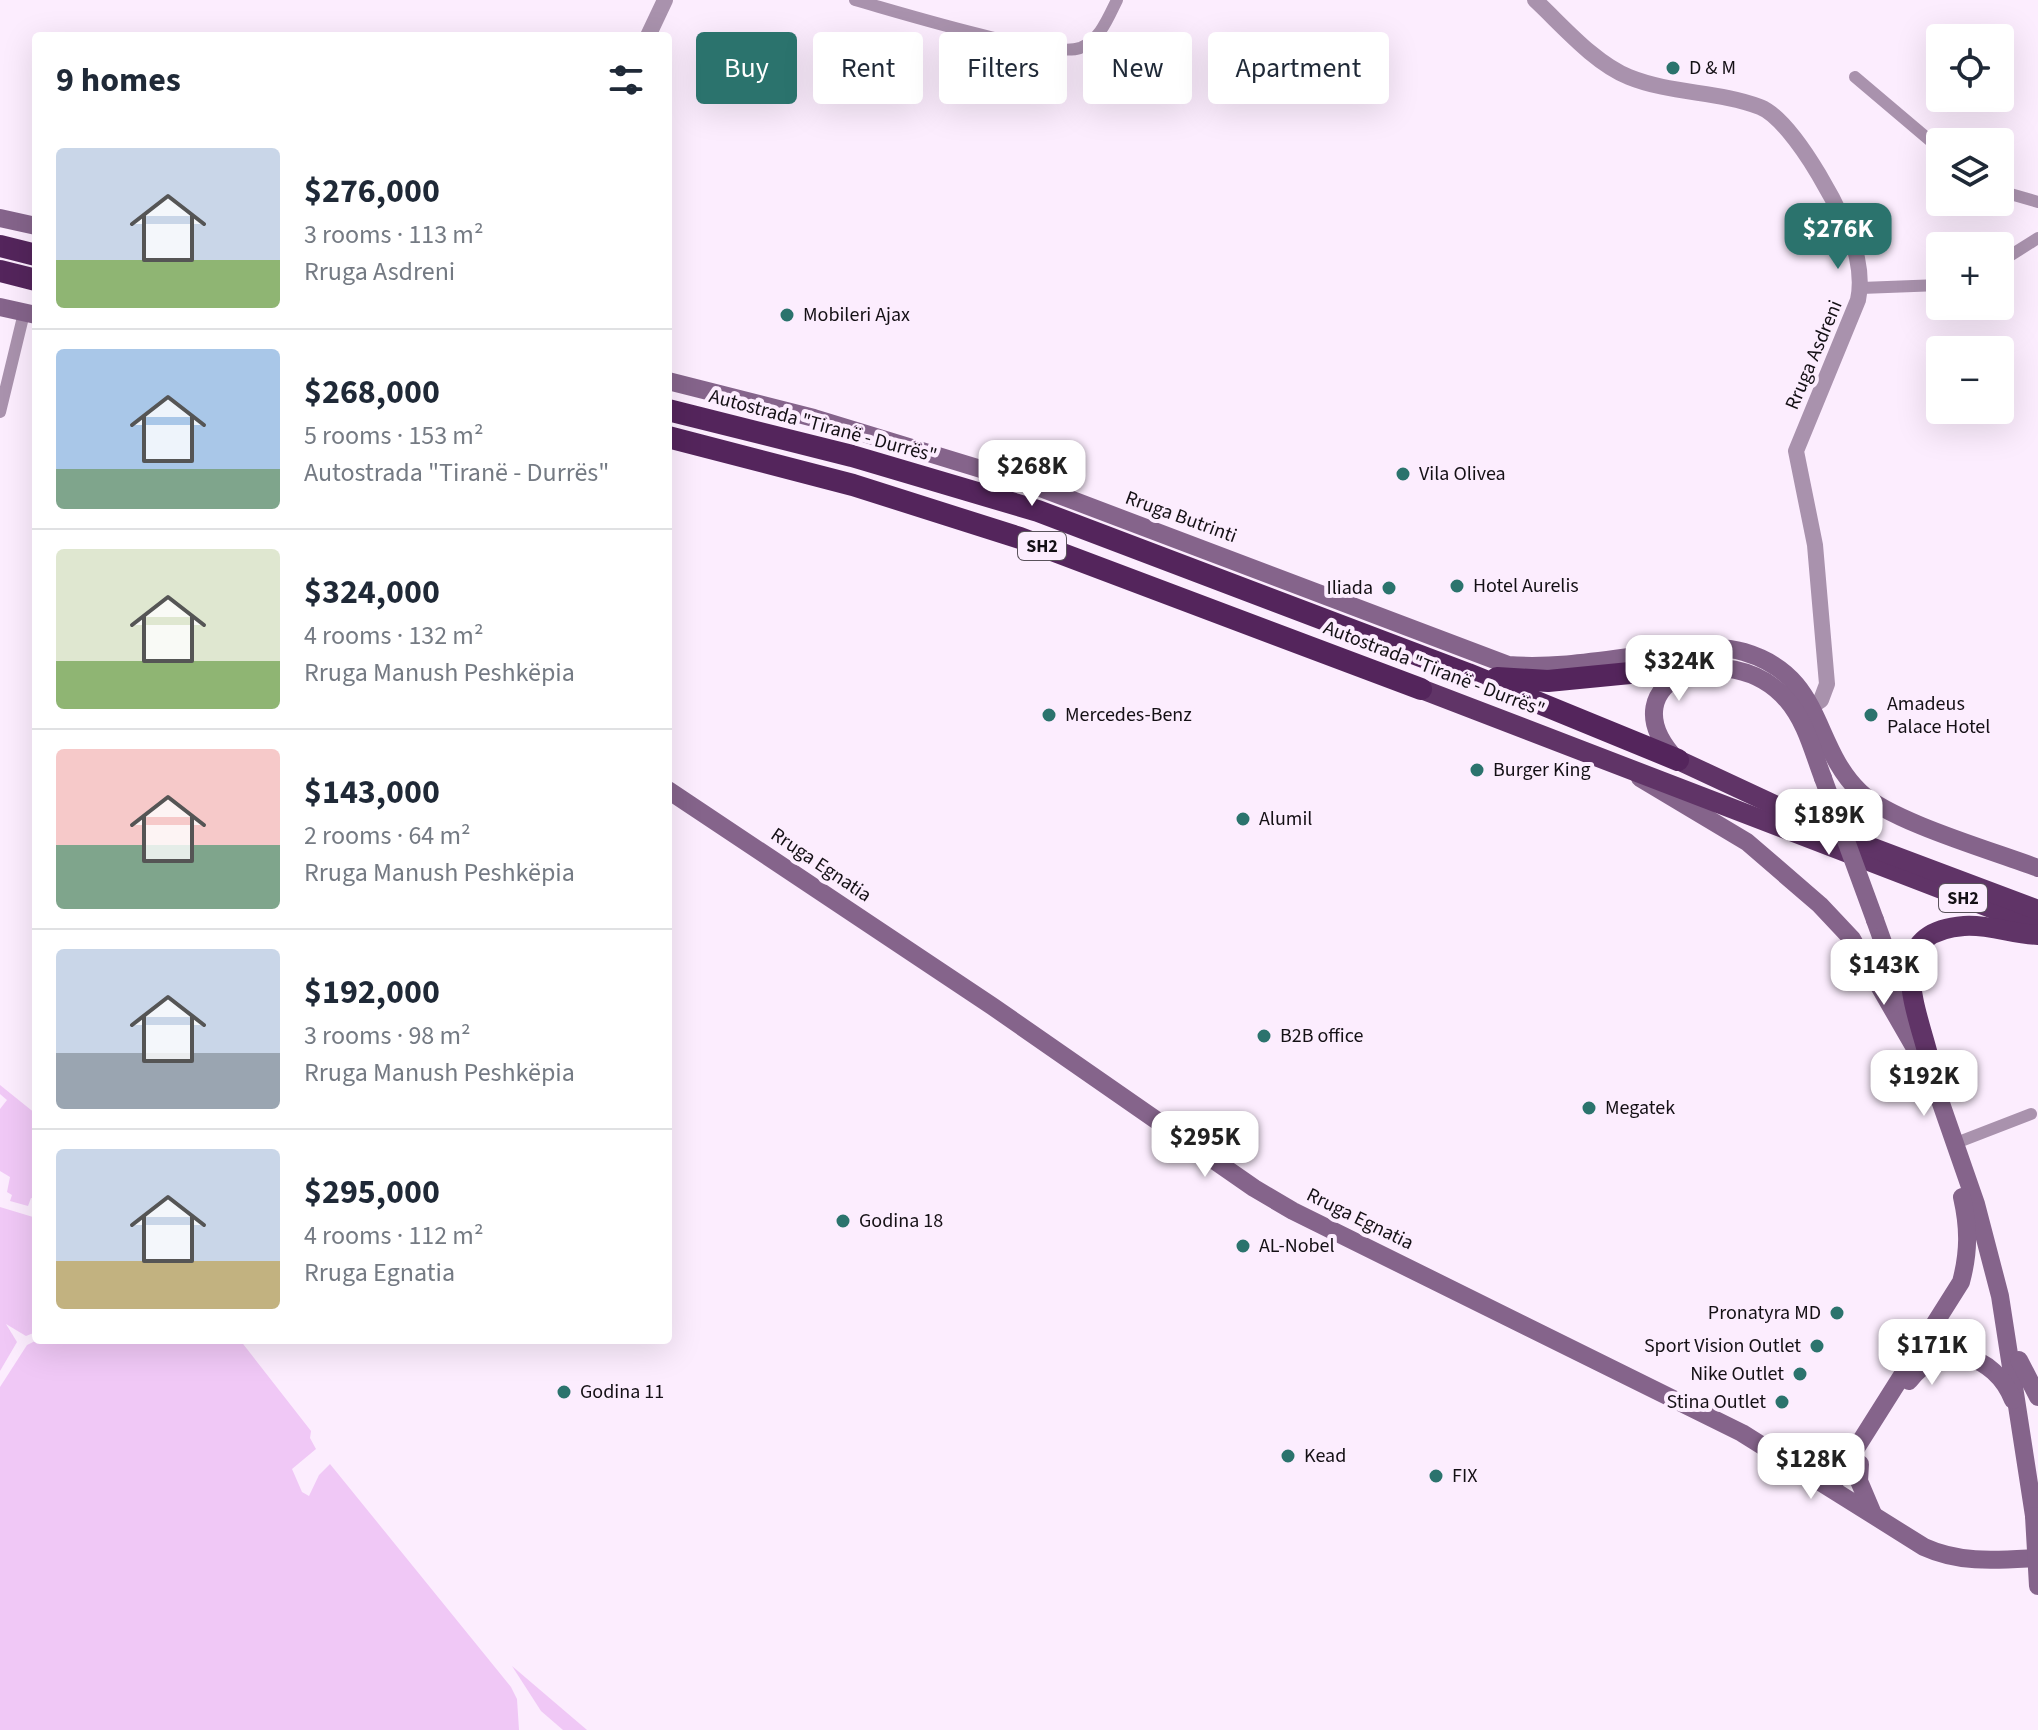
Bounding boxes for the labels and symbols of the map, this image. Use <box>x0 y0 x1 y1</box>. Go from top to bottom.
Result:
place label: D & M <box>1689 54 1736 82</box>
marker: D & M <box>1664 59 1682 77</box>
pin: $276K <box>1782 203 1894 271</box>
street label: Rruga Asdreni <box>1778 296 1850 414</box>
place label: Mobileri Ajax <box>803 301 910 329</box>
marker: Mobileri Ajax <box>778 306 796 324</box>
street label: Autostrada "Tiranë - Durrës" <box>706 382 940 470</box>
pin: $268K <box>976 440 1088 508</box>
place label: Vila Olivea <box>1419 460 1506 488</box>
marker: Vila Olivea <box>1394 465 1412 483</box>
street label: Rruga Butrinti <box>1121 484 1241 550</box>
road number: SH2 <box>1018 532 1066 560</box>
place label: Hotel Aurelis <box>1473 572 1579 600</box>
place label: Iliada <box>1326 574 1373 602</box>
marker: Hotel Aurelis <box>1448 577 1466 595</box>
marker: Iliada <box>1380 579 1398 597</box>
street label: Autostrada "Tiranë - Durrës" <box>1319 614 1549 724</box>
pin: $324K <box>1623 635 1735 703</box>
place label: Amadeus Palace Hotel <box>1887 690 1990 741</box>
place label: Mercedes-Benz <box>1065 701 1192 729</box>
marker: Mercedes-Benz <box>1040 706 1058 724</box>
marker: Amadeus Palace Hotel <box>1862 706 1880 724</box>
place label: Burger King <box>1493 756 1591 784</box>
marker: Burger King <box>1468 761 1486 779</box>
pin: $189K <box>1773 789 1885 857</box>
place label: Alumil <box>1259 805 1312 833</box>
marker: Alumil <box>1234 810 1252 828</box>
street label: Rruga Egnatia <box>765 821 877 909</box>
road number: SH2 <box>1939 884 1987 912</box>
pin: $143K <box>1828 939 1940 1007</box>
place label: B2B office <box>1280 1022 1363 1050</box>
marker: B2B office <box>1255 1027 1273 1045</box>
pin: $192K <box>1868 1050 1980 1118</box>
place label: Megatek <box>1605 1094 1675 1122</box>
marker: Megatek <box>1580 1099 1598 1117</box>
pin: $295K <box>1149 1111 1261 1179</box>
street label: Rruga Egnatia <box>1302 1181 1418 1257</box>
place label: Godina 18 <box>859 1207 943 1235</box>
marker: Godina 18 <box>834 1212 852 1230</box>
place label: AL-Nobel <box>1259 1232 1335 1260</box>
marker: AL-Nobel <box>1234 1237 1252 1255</box>
place label: Pronatyra MD <box>1708 1299 1821 1327</box>
marker: Pronatyra MD <box>1828 1304 1846 1322</box>
pin: $171K <box>1876 1319 1988 1387</box>
place label: Sport Vision Outlet <box>1644 1332 1801 1360</box>
marker: Sport Vision Outlet <box>1808 1337 1826 1355</box>
place label: Nike Outlet <box>1690 1360 1784 1388</box>
marker: Nike Outlet <box>1791 1365 1809 1383</box>
place label: Godina 11 <box>580 1378 664 1406</box>
marker: Godina 11 <box>555 1383 573 1401</box>
place label: Stina Outlet <box>1667 1388 1766 1416</box>
marker: Stina Outlet <box>1773 1393 1791 1411</box>
pin: $128K <box>1755 1433 1867 1501</box>
place label: Kead <box>1304 1442 1346 1470</box>
marker: Kead <box>1279 1447 1297 1465</box>
place label: FIX <box>1452 1462 1477 1490</box>
marker: FIX <box>1427 1467 1445 1485</box>

